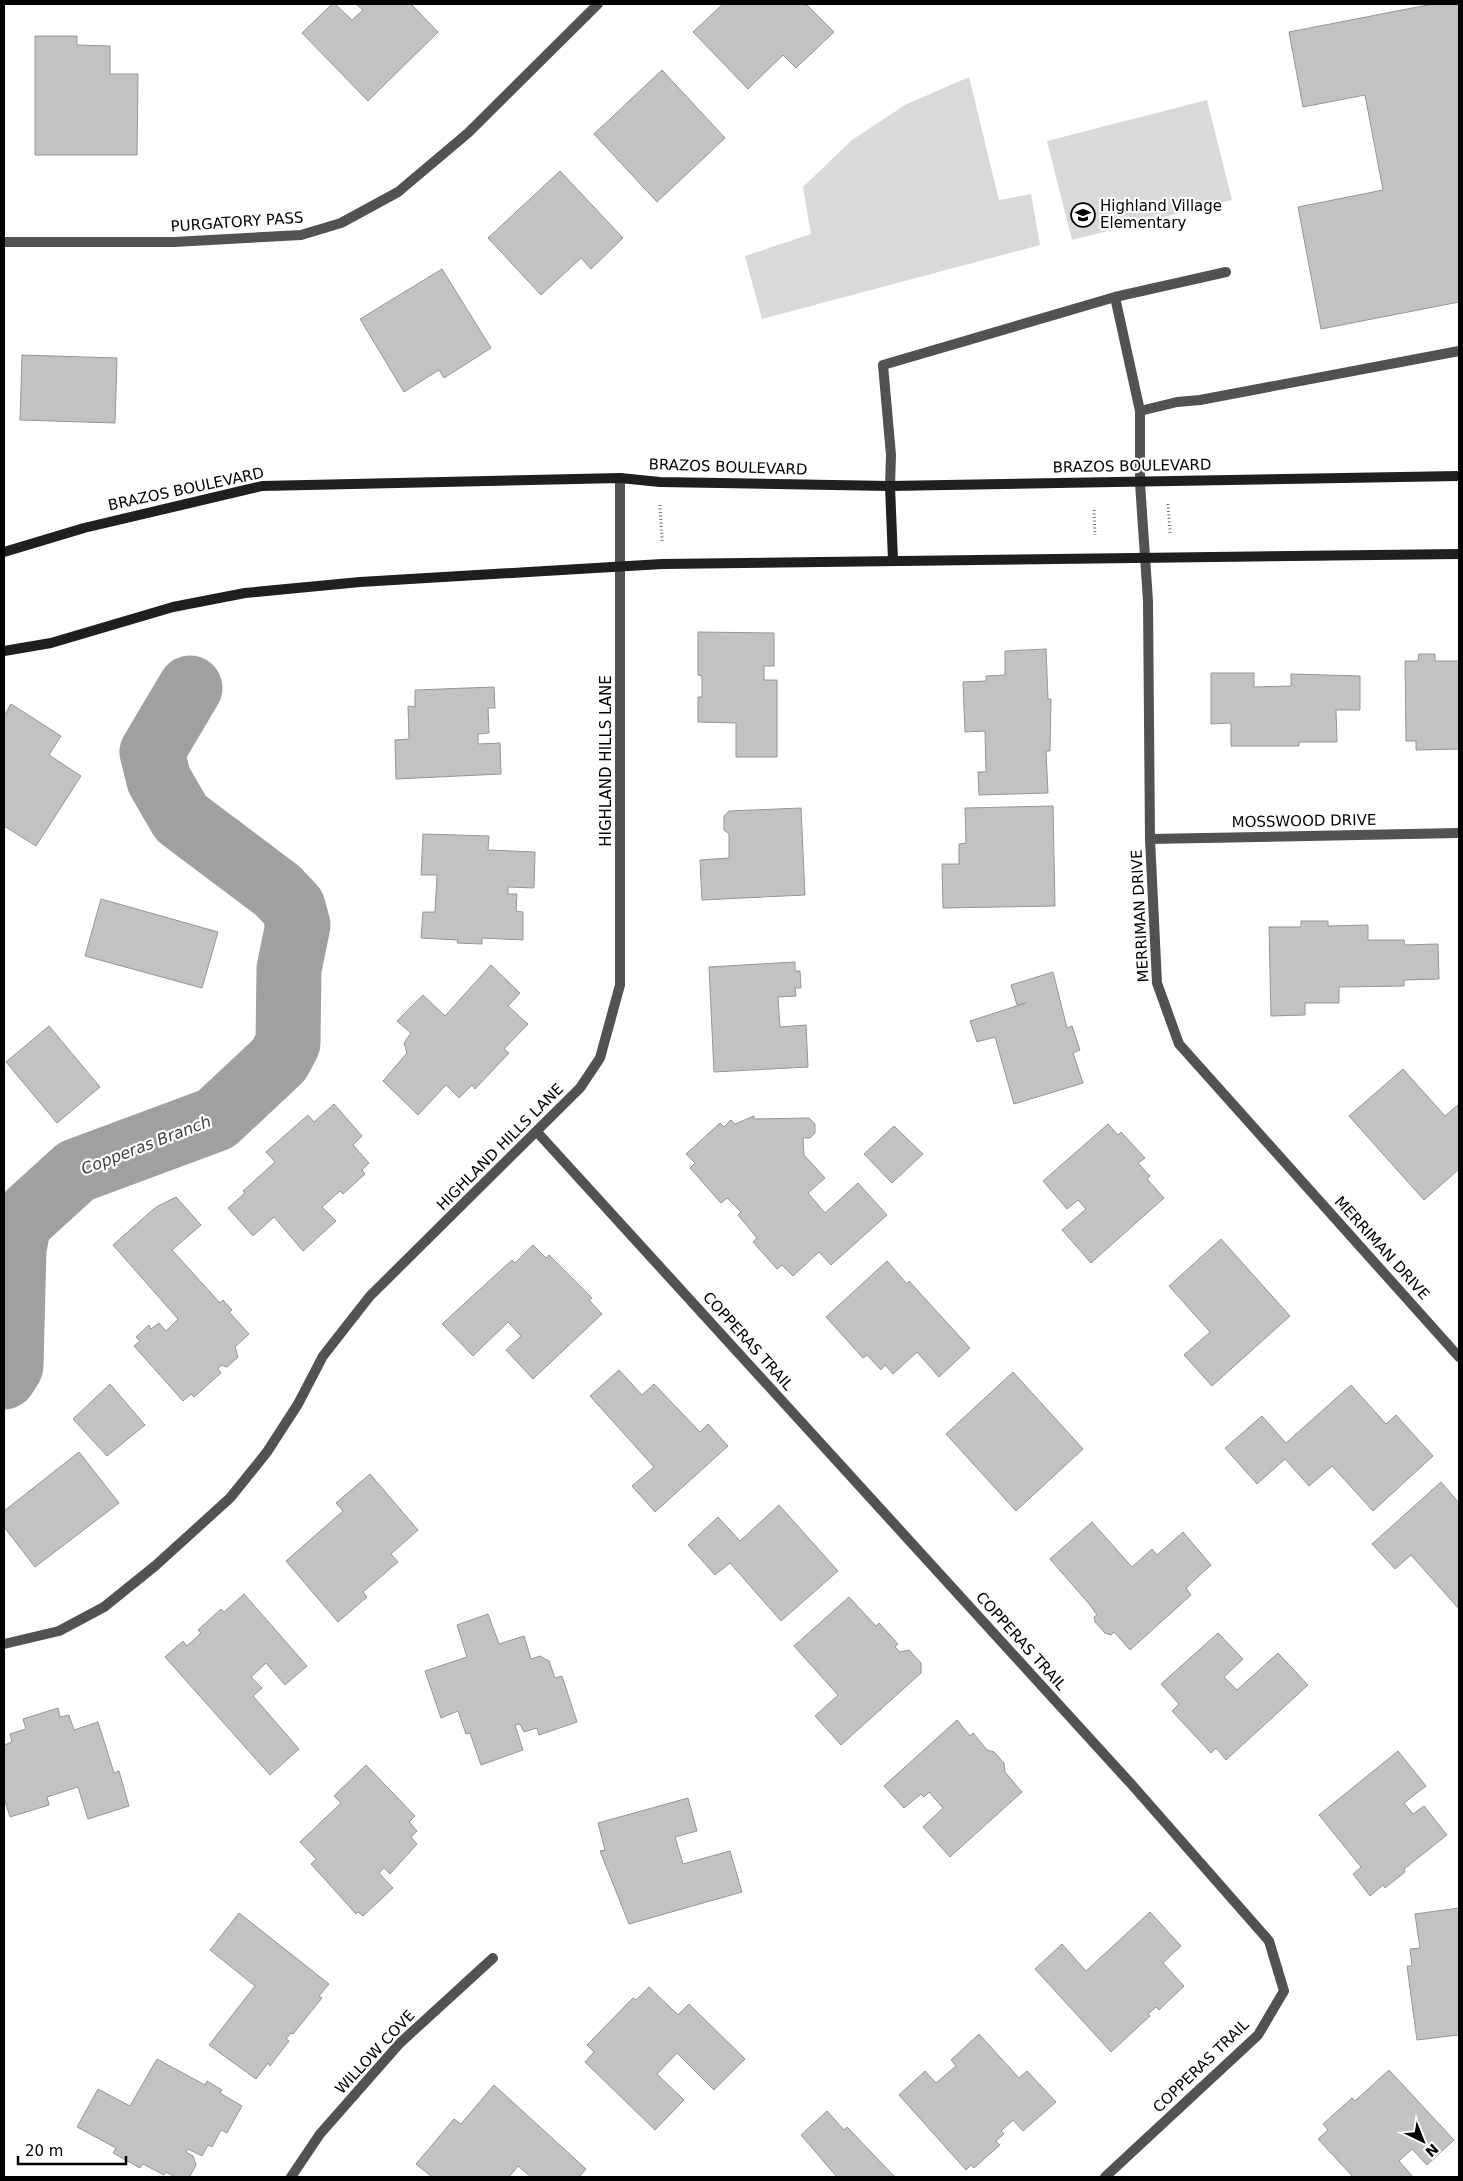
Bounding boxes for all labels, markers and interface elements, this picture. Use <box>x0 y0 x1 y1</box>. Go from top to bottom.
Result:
place label: Highland Village Elementary <box>1100 197 1222 232</box>
school or university icon: Highland Village Elementary <box>1070 202 1096 228</box>
street label: PURGATORY PASS <box>170 208 304 236</box>
street label: BRAZOS BOULEVARD <box>648 455 808 479</box>
street label: BRAZOS BOULEVARD <box>1052 456 1212 476</box>
street label: BRAZOS BOULEVARD <box>106 464 266 514</box>
street label: HIGHLAND HILLS LANE <box>597 675 615 847</box>
street label: MOSSWOOD DRIVE <box>1232 811 1376 831</box>
street label: MERRIMAN DRIVE <box>1128 849 1152 983</box>
street label: HIGHLAND HILLS LANE <box>433 1080 567 1214</box>
water label: Copperas Branch <box>78 1112 214 1178</box>
street label: MERRIMAN DRIVE <box>1331 1193 1433 1303</box>
street label: COPPERAS TRAIL <box>699 1288 797 1394</box>
street label: COPPERAS TRAIL <box>972 1588 1070 1694</box>
street label: WILLOW COVE <box>331 2006 419 2098</box>
street label: COPPERAS TRAIL <box>1149 2015 1253 2116</box>
north arrow <box>1398 2116 1448 2166</box>
scale bar <box>18 2134 125 2166</box>
text: N <box>1422 2141 1442 2160</box>
text: 20 m <box>25 2142 63 2160</box>

